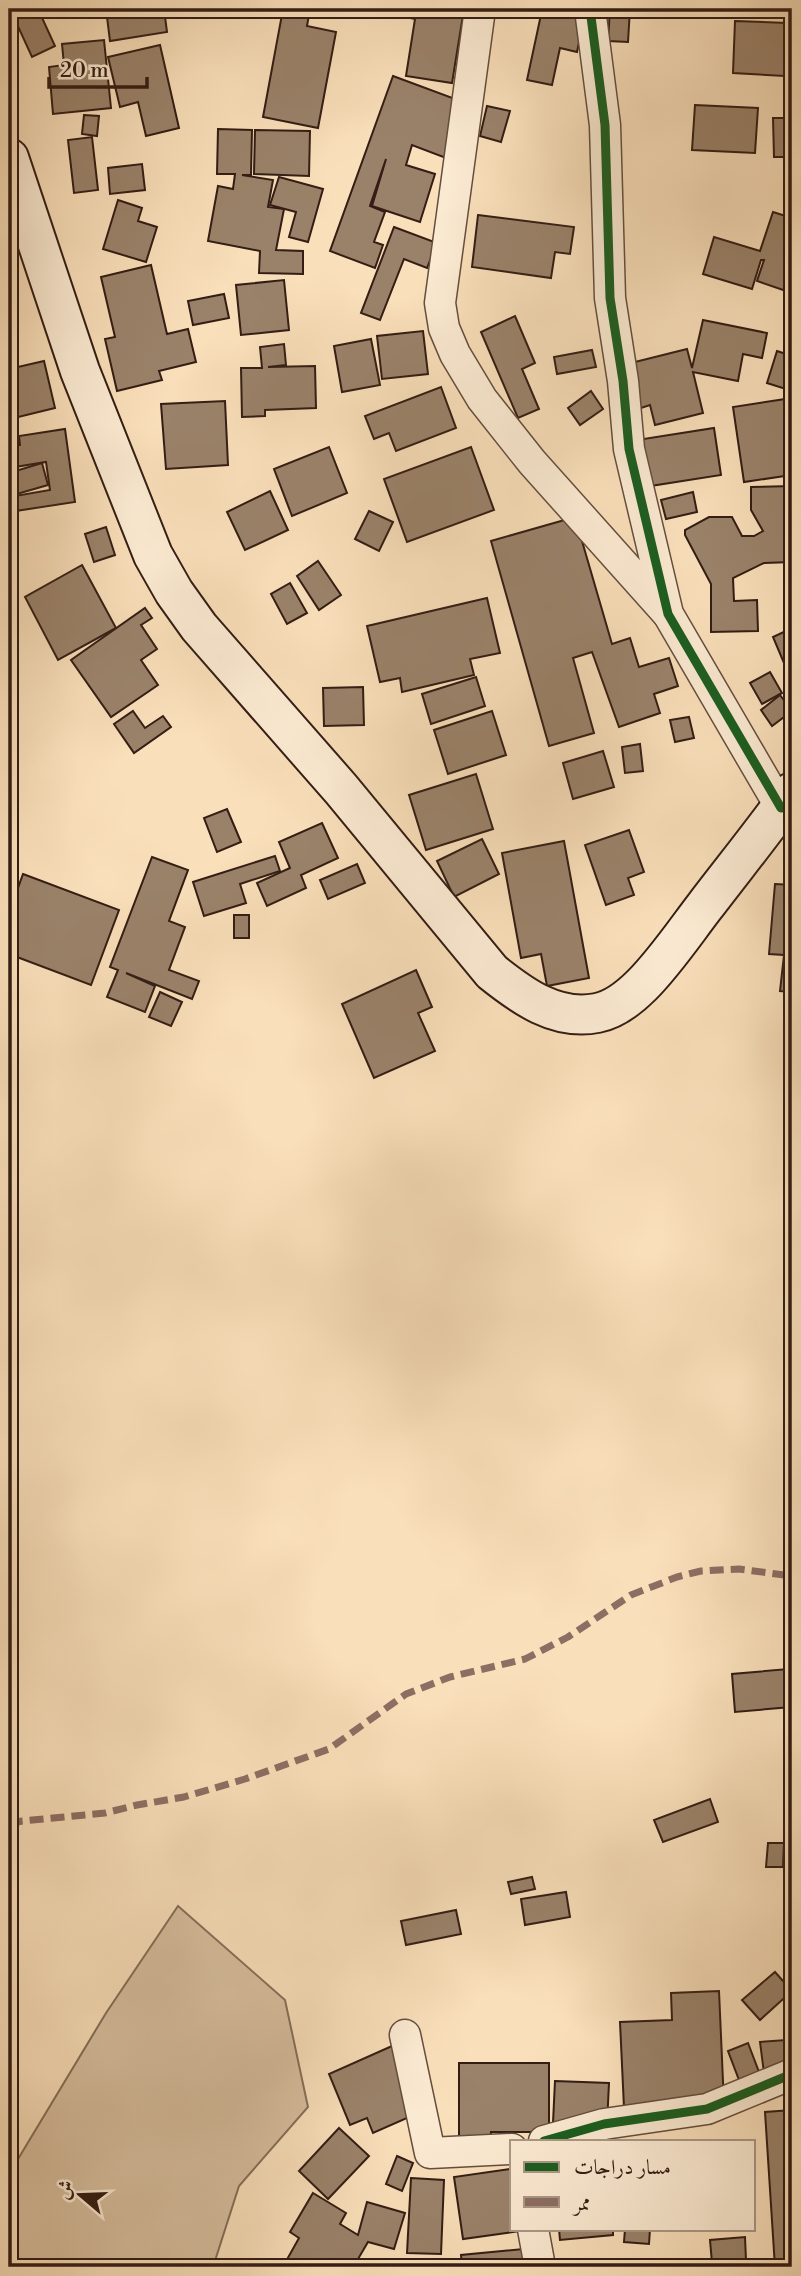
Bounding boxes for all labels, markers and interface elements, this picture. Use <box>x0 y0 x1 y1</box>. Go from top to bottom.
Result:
scale bar <box>49 46 147 90</box>
text: 20 m <box>60 58 109 84</box>
legend <box>510 2140 756 2230</box>
text: مسار دراجات <box>574 2155 671 2181</box>
north arrow <box>46 2160 116 2230</box>
text: ش <box>50 2177 79 2203</box>
text: ممر <box>572 2191 591 2217</box>

